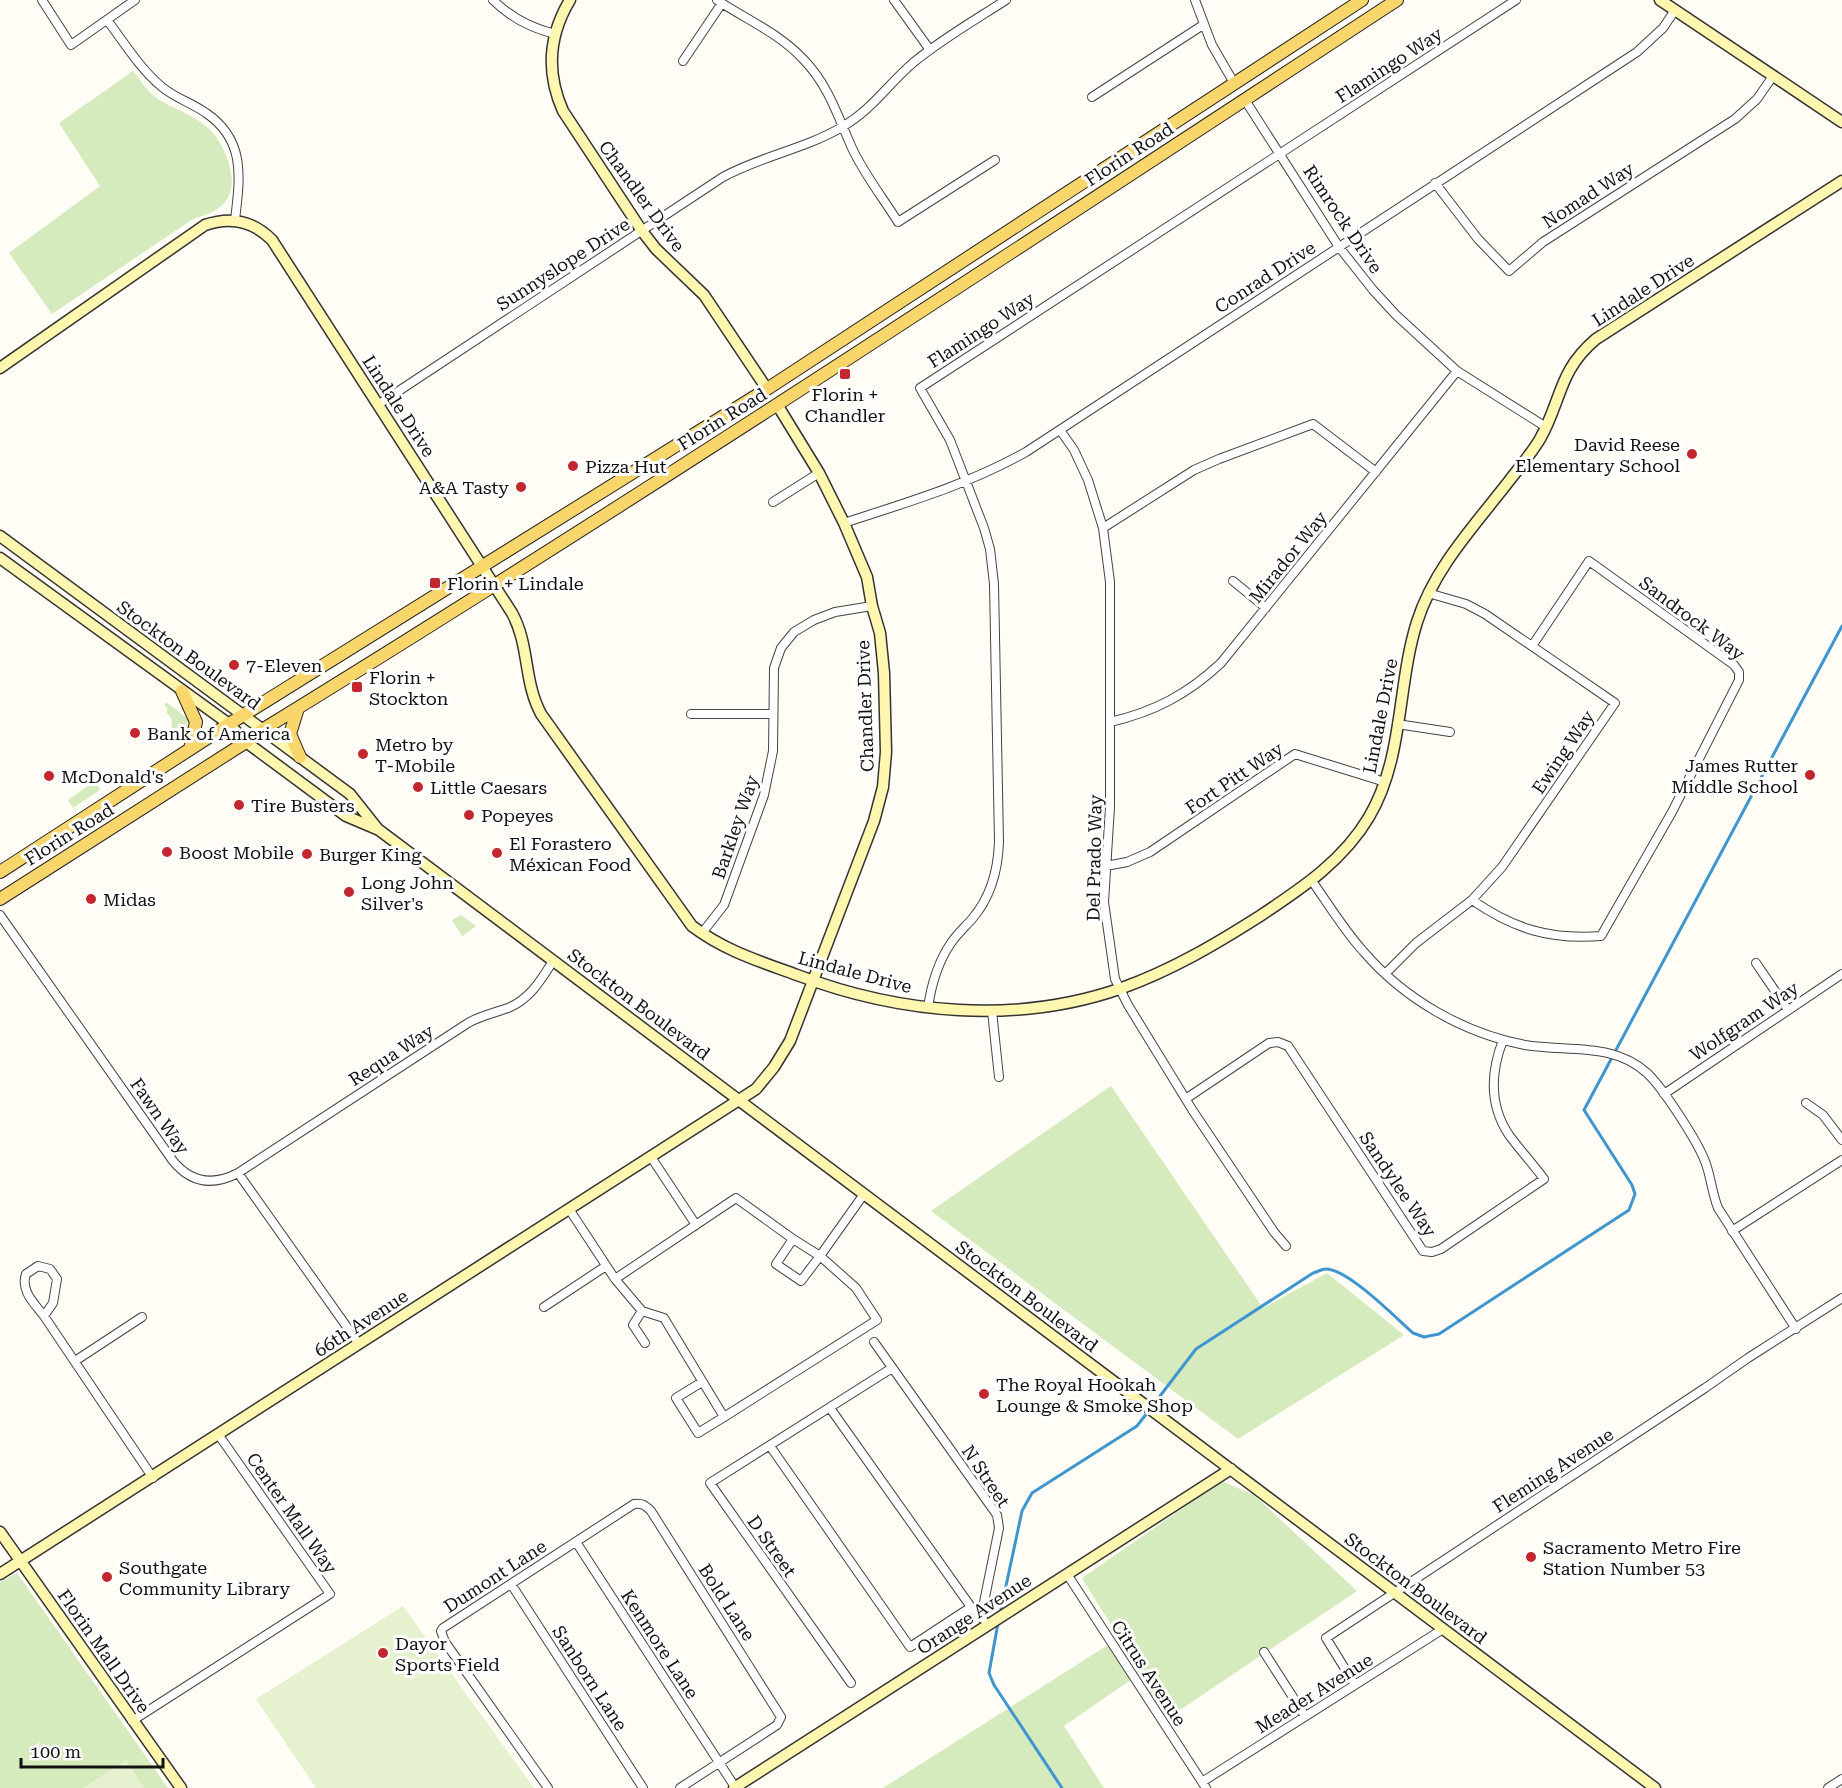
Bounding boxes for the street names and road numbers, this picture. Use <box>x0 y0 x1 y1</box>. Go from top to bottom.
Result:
street label: Flamingo Way <box>1332 23 1446 107</box>
street label: Florin Road <box>1081 117 1177 190</box>
street label: Chandler Drive <box>595 136 689 256</box>
street label: Nomad Way <box>1538 157 1638 232</box>
street label: Rimrock Drive <box>1299 161 1387 277</box>
street label: Sunnyslope Drive <box>493 213 634 315</box>
street label: Conrad Drive <box>1211 237 1319 317</box>
street label: Lindale Drive <box>1588 249 1698 331</box>
street label: Flamingo Way <box>924 288 1038 372</box>
street label: Lindale Drive <box>358 351 440 461</box>
street label: Florin Road <box>674 383 771 455</box>
street label: Mirador Way <box>1245 507 1332 607</box>
street label: Sandrock Way <box>1635 572 1749 665</box>
street label: Stockton Boulevard <box>113 596 265 714</box>
street label: Chandler Drive <box>852 640 878 772</box>
street label: Lindale Drive <box>1359 657 1401 775</box>
street label: Ewing Way <box>1527 706 1599 798</box>
street label: Fort Pitt Way <box>1181 738 1287 818</box>
street label: Barkley Way <box>707 772 763 881</box>
street label: Del Prado Way <box>1082 794 1106 922</box>
street label: Florin Road <box>21 798 118 870</box>
street label: Stockton Boulevard <box>564 944 714 1064</box>
street label: Lindale Drive <box>796 947 914 997</box>
street label: Wolfgram Way <box>1686 977 1803 1065</box>
street label: Requa Way <box>345 1020 438 1090</box>
street label: Fawn Way <box>126 1074 194 1158</box>
street label: Sandylee Way <box>1355 1127 1441 1241</box>
street label: Stockton Boulevard <box>952 1236 1102 1356</box>
street label: 66th Avenue <box>310 1285 412 1361</box>
street label: Fleming Avenue <box>1489 1423 1617 1517</box>
street label: N Street <box>958 1441 1015 1511</box>
street label: Center Mall Way <box>242 1449 342 1578</box>
street label: D Street <box>743 1511 801 1581</box>
street label: Stockton Boulevard <box>1341 1528 1491 1648</box>
street label: Dumont Lane <box>440 1535 550 1617</box>
street label: Bold Lane <box>694 1560 760 1644</box>
street label: Orange Avenue <box>913 1569 1035 1659</box>
street label: Florin Mall Drive <box>53 1585 155 1717</box>
street label: Kenmore Lane <box>617 1585 703 1703</box>
street label: Citrus Avenue <box>1107 1616 1191 1730</box>
street label: Sanborn Lane <box>548 1621 632 1735</box>
street label: Meader Avenue <box>1252 1648 1377 1737</box>

